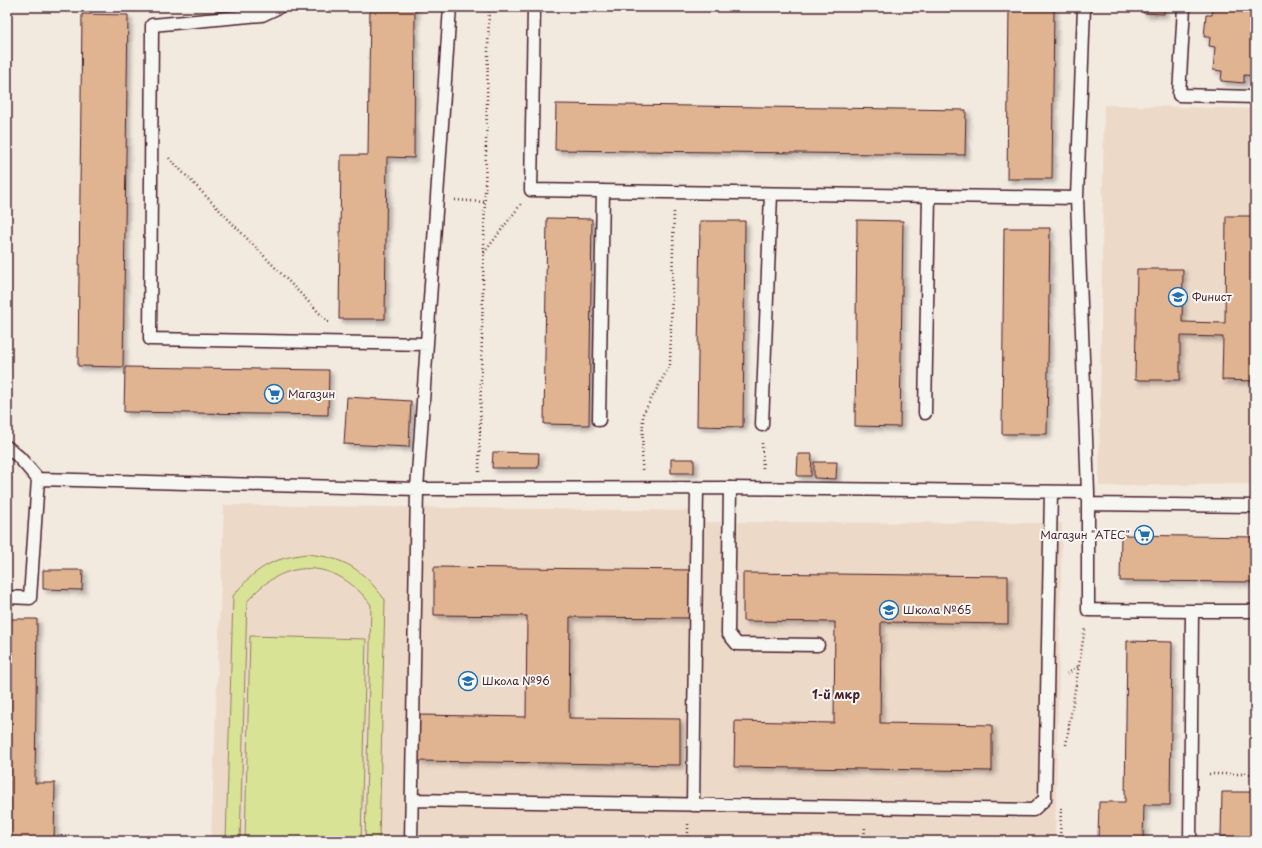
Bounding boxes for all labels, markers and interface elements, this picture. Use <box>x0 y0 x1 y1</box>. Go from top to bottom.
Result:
school or university icon: Финист <box>1167 286 1189 308</box>
place label: Финист <box>1192 288 1232 305</box>
supermarket icon: Магазин <box>263 383 285 405</box>
place label: Магазин <box>288 385 335 402</box>
supermarket icon: Магазин "АТЕС" <box>1133 524 1155 546</box>
place label: Магазин "АТЕС" <box>1040 526 1130 543</box>
school or university icon: Школа №65 <box>878 599 900 621</box>
place label: Школа №65 <box>903 601 971 618</box>
school or university icon: Школа №96 <box>457 670 479 692</box>
place label: Школа №96 <box>482 672 550 689</box>
district label: 1-й мкр <box>812 685 860 703</box>

